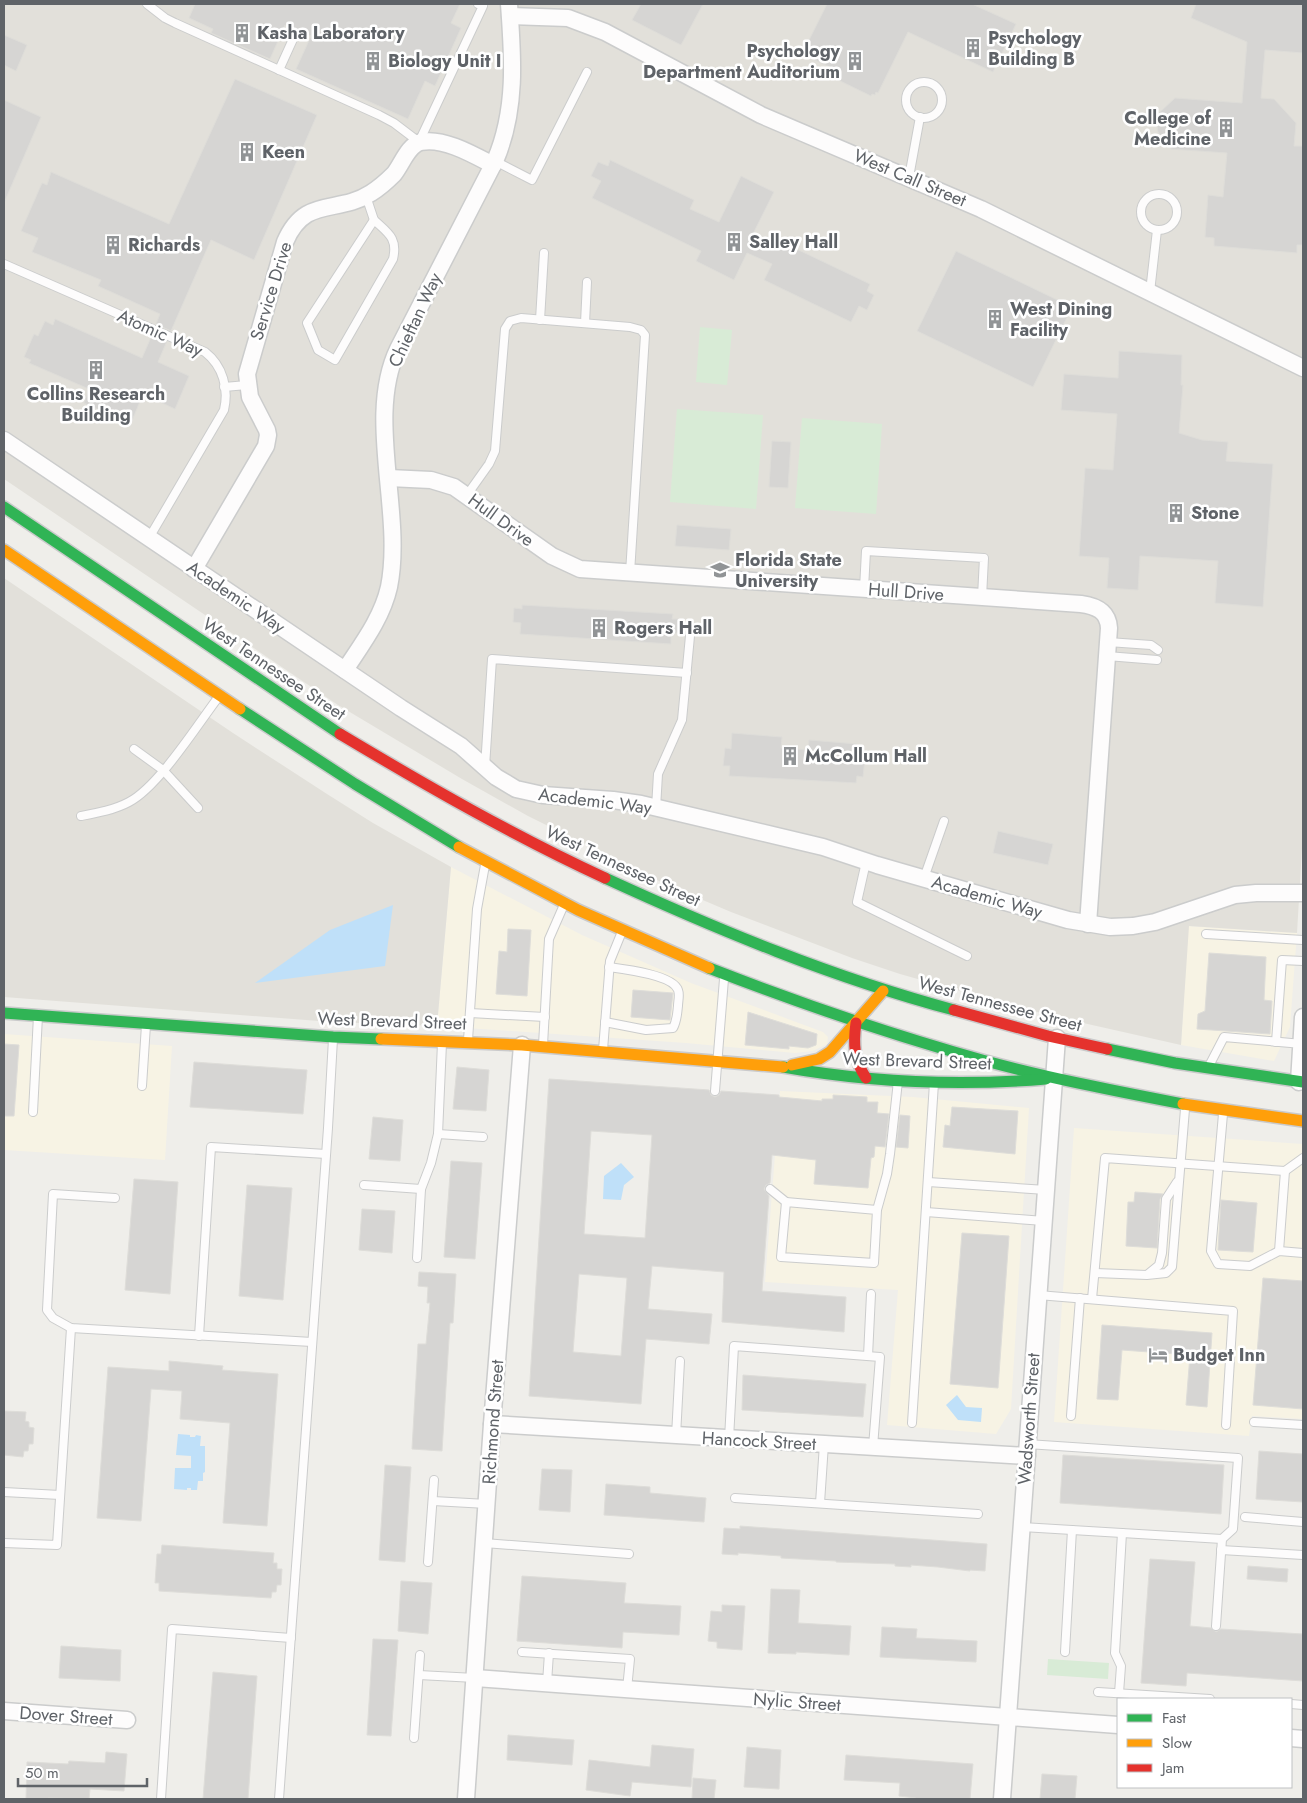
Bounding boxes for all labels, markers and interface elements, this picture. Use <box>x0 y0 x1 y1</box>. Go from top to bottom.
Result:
place label: Kasha Laboratory <box>257 20 405 46</box>
building icon: Kasha Laboratory <box>231 22 253 44</box>
place label: Psychology Building B <box>988 25 1082 72</box>
building icon: Psychology Building B <box>962 37 984 59</box>
place label: Psychology Department Auditorium <box>643 38 841 85</box>
place label: Biology Unit I <box>388 48 502 74</box>
building icon: Biology Unit I <box>362 50 384 72</box>
building icon: Psychology Department Auditorium <box>844 50 866 72</box>
place label: College of Medicine <box>1124 105 1212 152</box>
building icon: College of Medicine <box>1215 117 1237 139</box>
place label: Keen <box>262 139 305 165</box>
building icon: Keen <box>236 141 258 163</box>
street label: West Call Street <box>850 143 971 214</box>
place label: Salley Hall <box>749 229 838 255</box>
building icon: Salley Hall <box>723 231 745 253</box>
place label: Richards <box>128 232 200 258</box>
building icon: Richards <box>102 234 124 256</box>
street label: Service Drive <box>244 239 298 343</box>
street label: Chieftan Way <box>382 269 448 371</box>
place label: West Dining Facility <box>1010 296 1112 343</box>
street label: Atomic Way <box>113 303 207 363</box>
building icon: West Dining Facility <box>984 308 1006 330</box>
building icon: Collins Research Building <box>85 359 107 381</box>
place label: Collins Research Building <box>27 381 165 428</box>
street label: Hull Drive <box>463 487 539 553</box>
place label: Stone <box>1191 500 1239 526</box>
building icon: Stone <box>1165 502 1187 524</box>
place label: Florida State University <box>735 547 842 594</box>
street label: Academic Way <box>182 554 291 640</box>
school or university icon: Florida State University <box>709 559 731 581</box>
street label: Hull Drive <box>867 576 945 608</box>
street label: West Tennessee Street <box>197 611 351 727</box>
place label: Rogers Hall <box>614 615 712 641</box>
building icon: Rogers Hall <box>588 617 610 639</box>
place label: McCollum Hall <box>805 743 927 769</box>
building icon: McCollum Hall <box>779 745 801 767</box>
street label: Academic Way <box>537 781 653 821</box>
street label: West Tennessee Street <box>541 819 705 914</box>
street label: Academic Way <box>929 869 1045 925</box>
street label: West Tennessee Street <box>915 970 1085 1038</box>
street label: West Brevard Street <box>317 1005 468 1037</box>
street label: West Brevard Street <box>842 1045 993 1077</box>
place label: Budget Inn <box>1173 1342 1265 1368</box>
hotel icon: Budget Inn <box>1147 1344 1169 1366</box>
street label: Wadsworth Street <box>1011 1351 1047 1486</box>
street label: Richmond Street <box>476 1358 510 1485</box>
street label: Hancock Street <box>701 1425 817 1457</box>
street label: Nylic Street <box>752 1686 842 1718</box>
legend <box>1117 1698 1292 1788</box>
street label: Dover Street <box>19 1700 114 1732</box>
text: Fast <box>1162 1707 1186 1729</box>
text: Slow <box>1162 1732 1193 1754</box>
scale bar <box>18 1756 146 1788</box>
text: Jam <box>1160 1757 1185 1779</box>
text: 50 m <box>25 1762 59 1784</box>

